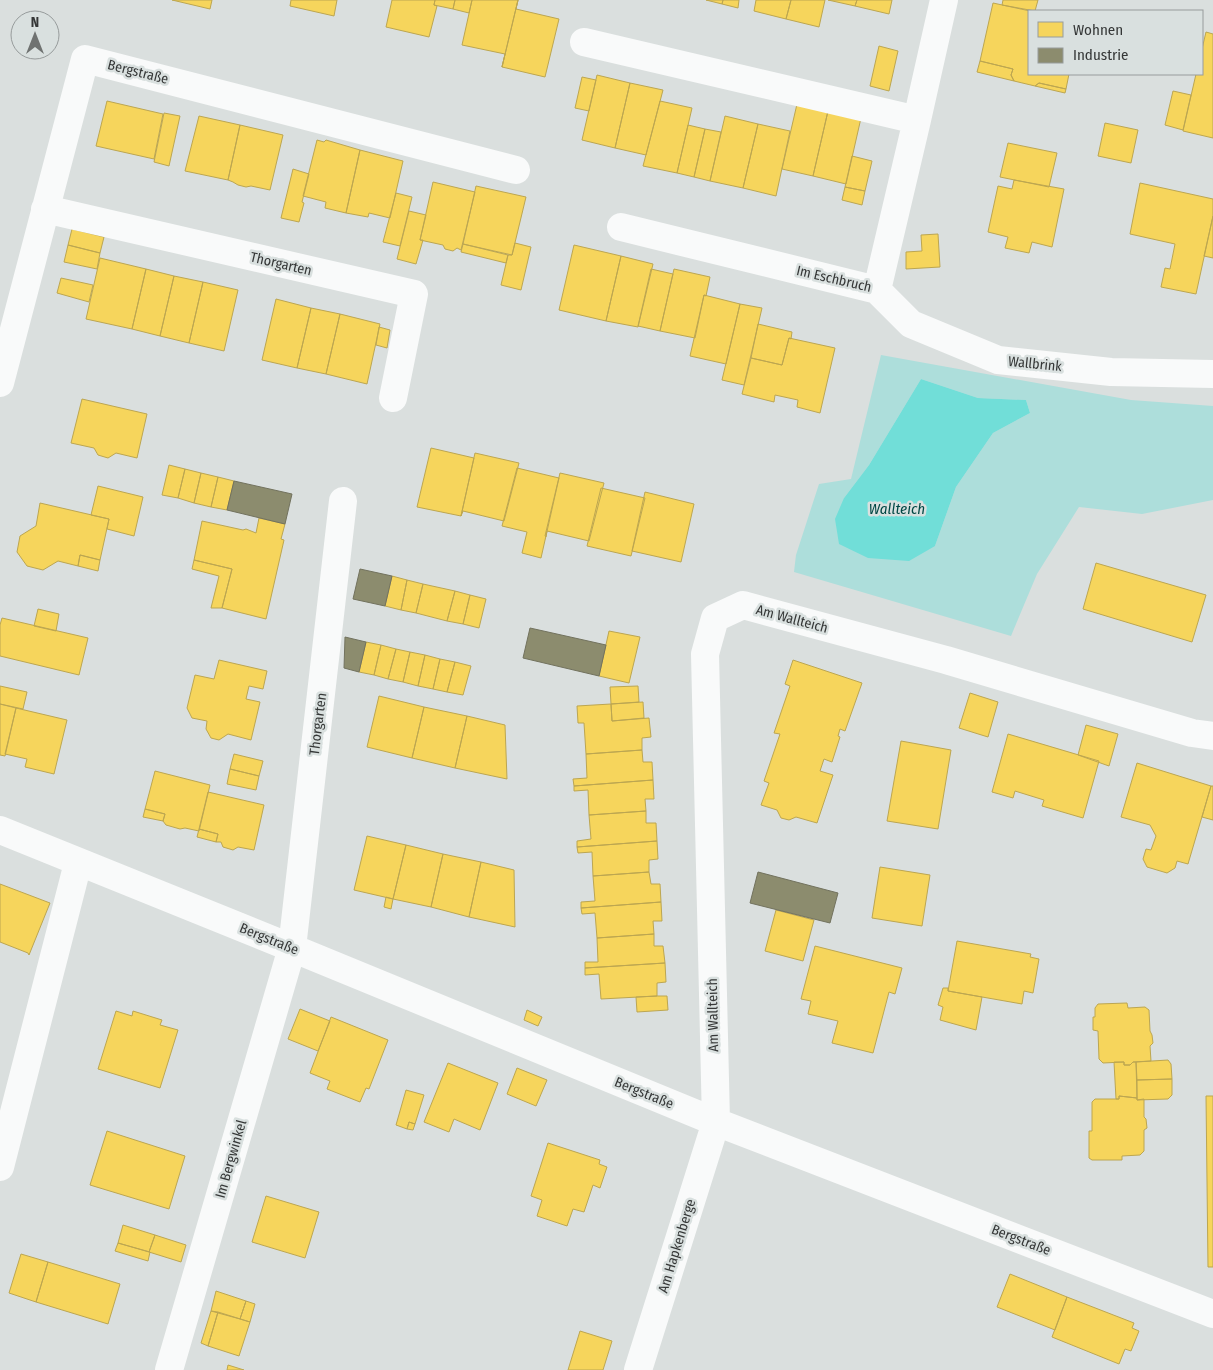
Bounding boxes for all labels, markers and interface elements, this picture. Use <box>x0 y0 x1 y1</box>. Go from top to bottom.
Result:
north arrow <box>10 10 60 60</box>
legend <box>1028 10 1203 75</box>
text: N <box>31 14 39 31</box>
text: Wohnen <box>1073 21 1123 39</box>
text: Industrie <box>1073 46 1128 64</box>
street label: Bergstraße <box>106 56 170 88</box>
street label: Thorgarten <box>249 249 313 279</box>
street label: Im Eschbruch <box>795 262 873 296</box>
street label: Wallbrink <box>1007 353 1063 375</box>
water label: Wallteich <box>869 500 925 518</box>
street label: Am Wallteich <box>754 601 830 637</box>
street label: Thorgarten <box>306 692 330 756</box>
street label: Bergstraße <box>237 920 301 959</box>
street label: Am Wallteich <box>704 978 722 1052</box>
street label: Bergstraße <box>612 1074 676 1113</box>
street label: Im Bergwinkel <box>212 1118 250 1200</box>
street label: Am Hapkenberge <box>655 1197 699 1295</box>
street label: Bergstraße <box>989 1221 1053 1259</box>

